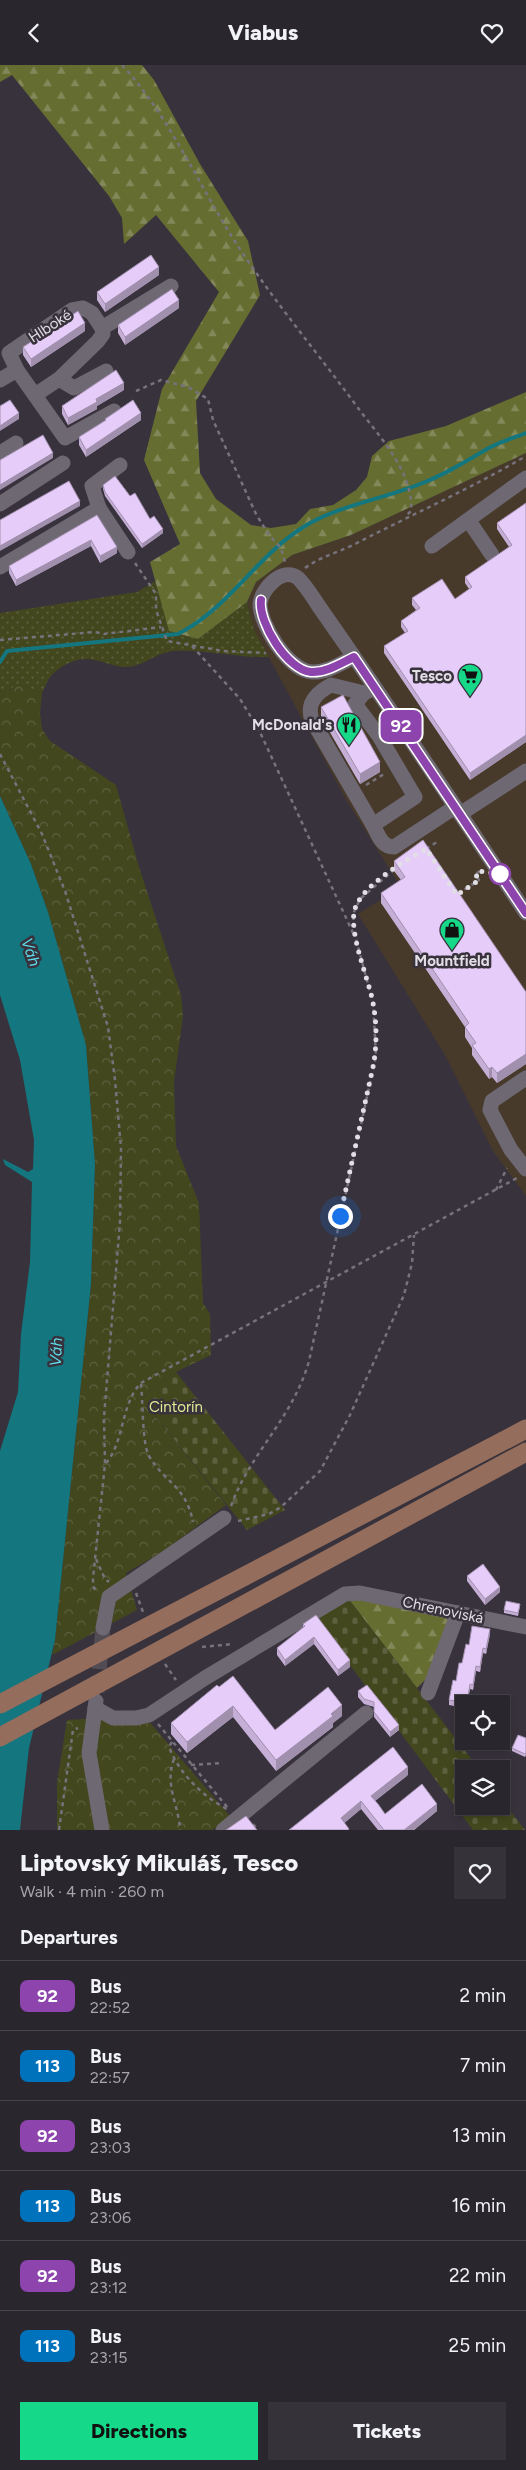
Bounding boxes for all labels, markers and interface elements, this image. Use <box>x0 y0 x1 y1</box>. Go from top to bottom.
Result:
icon: back <box>20 19 48 47</box>
text: Viabus <box>228 19 298 46</box>
icon: heart <box>478 19 506 47</box>
street label: Hlboké <box>25 306 75 346</box>
supermarket icon: Tesco <box>457 663 483 697</box>
place label: Tesco <box>412 667 452 685</box>
line badge: 92 <box>378 710 424 742</box>
restaurant icon: McDonald's <box>336 712 362 746</box>
text: 92 <box>391 715 411 737</box>
place label: McDonald's <box>252 716 332 734</box>
unlabelled marker <box>489 863 511 885</box>
shop icon: Mountfield <box>439 917 465 951</box>
water label: Váh <box>17 935 45 969</box>
place label: Mountfield <box>414 952 490 970</box>
your location <box>328 1204 353 1229</box>
water label: Váh <box>46 1337 66 1367</box>
park label: Cintorín <box>149 1398 203 1416</box>
street label: Chrenoviská <box>401 1593 485 1627</box>
map controls <box>455 1695 510 1815</box>
button: locate <box>455 1695 510 1750</box>
button: layers <box>455 1760 510 1815</box>
button: heart <box>454 1847 506 1899</box>
text: Liptovský Mikuláš, Tesco <box>20 1848 298 1877</box>
text: Walk · 4 min · 260 m <box>20 1882 164 1901</box>
text: Departures <box>20 1926 118 1949</box>
text: Bus <box>90 1975 121 1998</box>
text: 2 min <box>460 1984 506 2007</box>
text: 92 <box>37 1985 58 2007</box>
text: 22:52 <box>90 1998 130 2017</box>
text: Bus <box>90 2045 121 2068</box>
text: 7 min <box>460 2054 506 2077</box>
text: 113 <box>35 2055 60 2077</box>
text: 22:57 <box>90 2068 130 2087</box>
text: Bus <box>90 2115 121 2138</box>
text: 13 min <box>452 2124 506 2147</box>
text: 92 <box>37 2125 58 2147</box>
text: 23:03 <box>90 2138 131 2157</box>
text: Bus <box>90 2185 121 2208</box>
text: 16 min <box>452 2194 506 2217</box>
text: 113 <box>35 2195 60 2217</box>
text: 23:06 <box>90 2208 131 2227</box>
text: Bus <box>90 2255 121 2278</box>
text: 22 min <box>449 2264 506 2287</box>
text: 92 <box>37 2265 58 2287</box>
text: 23:12 <box>90 2278 127 2297</box>
text: Bus <box>90 2325 121 2348</box>
text: 25 min <box>449 2334 506 2357</box>
text: 113 <box>35 2335 60 2357</box>
text: 23:15 <box>90 2348 128 2367</box>
button: Directions <box>20 2402 258 2460</box>
button: Tickets <box>268 2402 506 2460</box>

